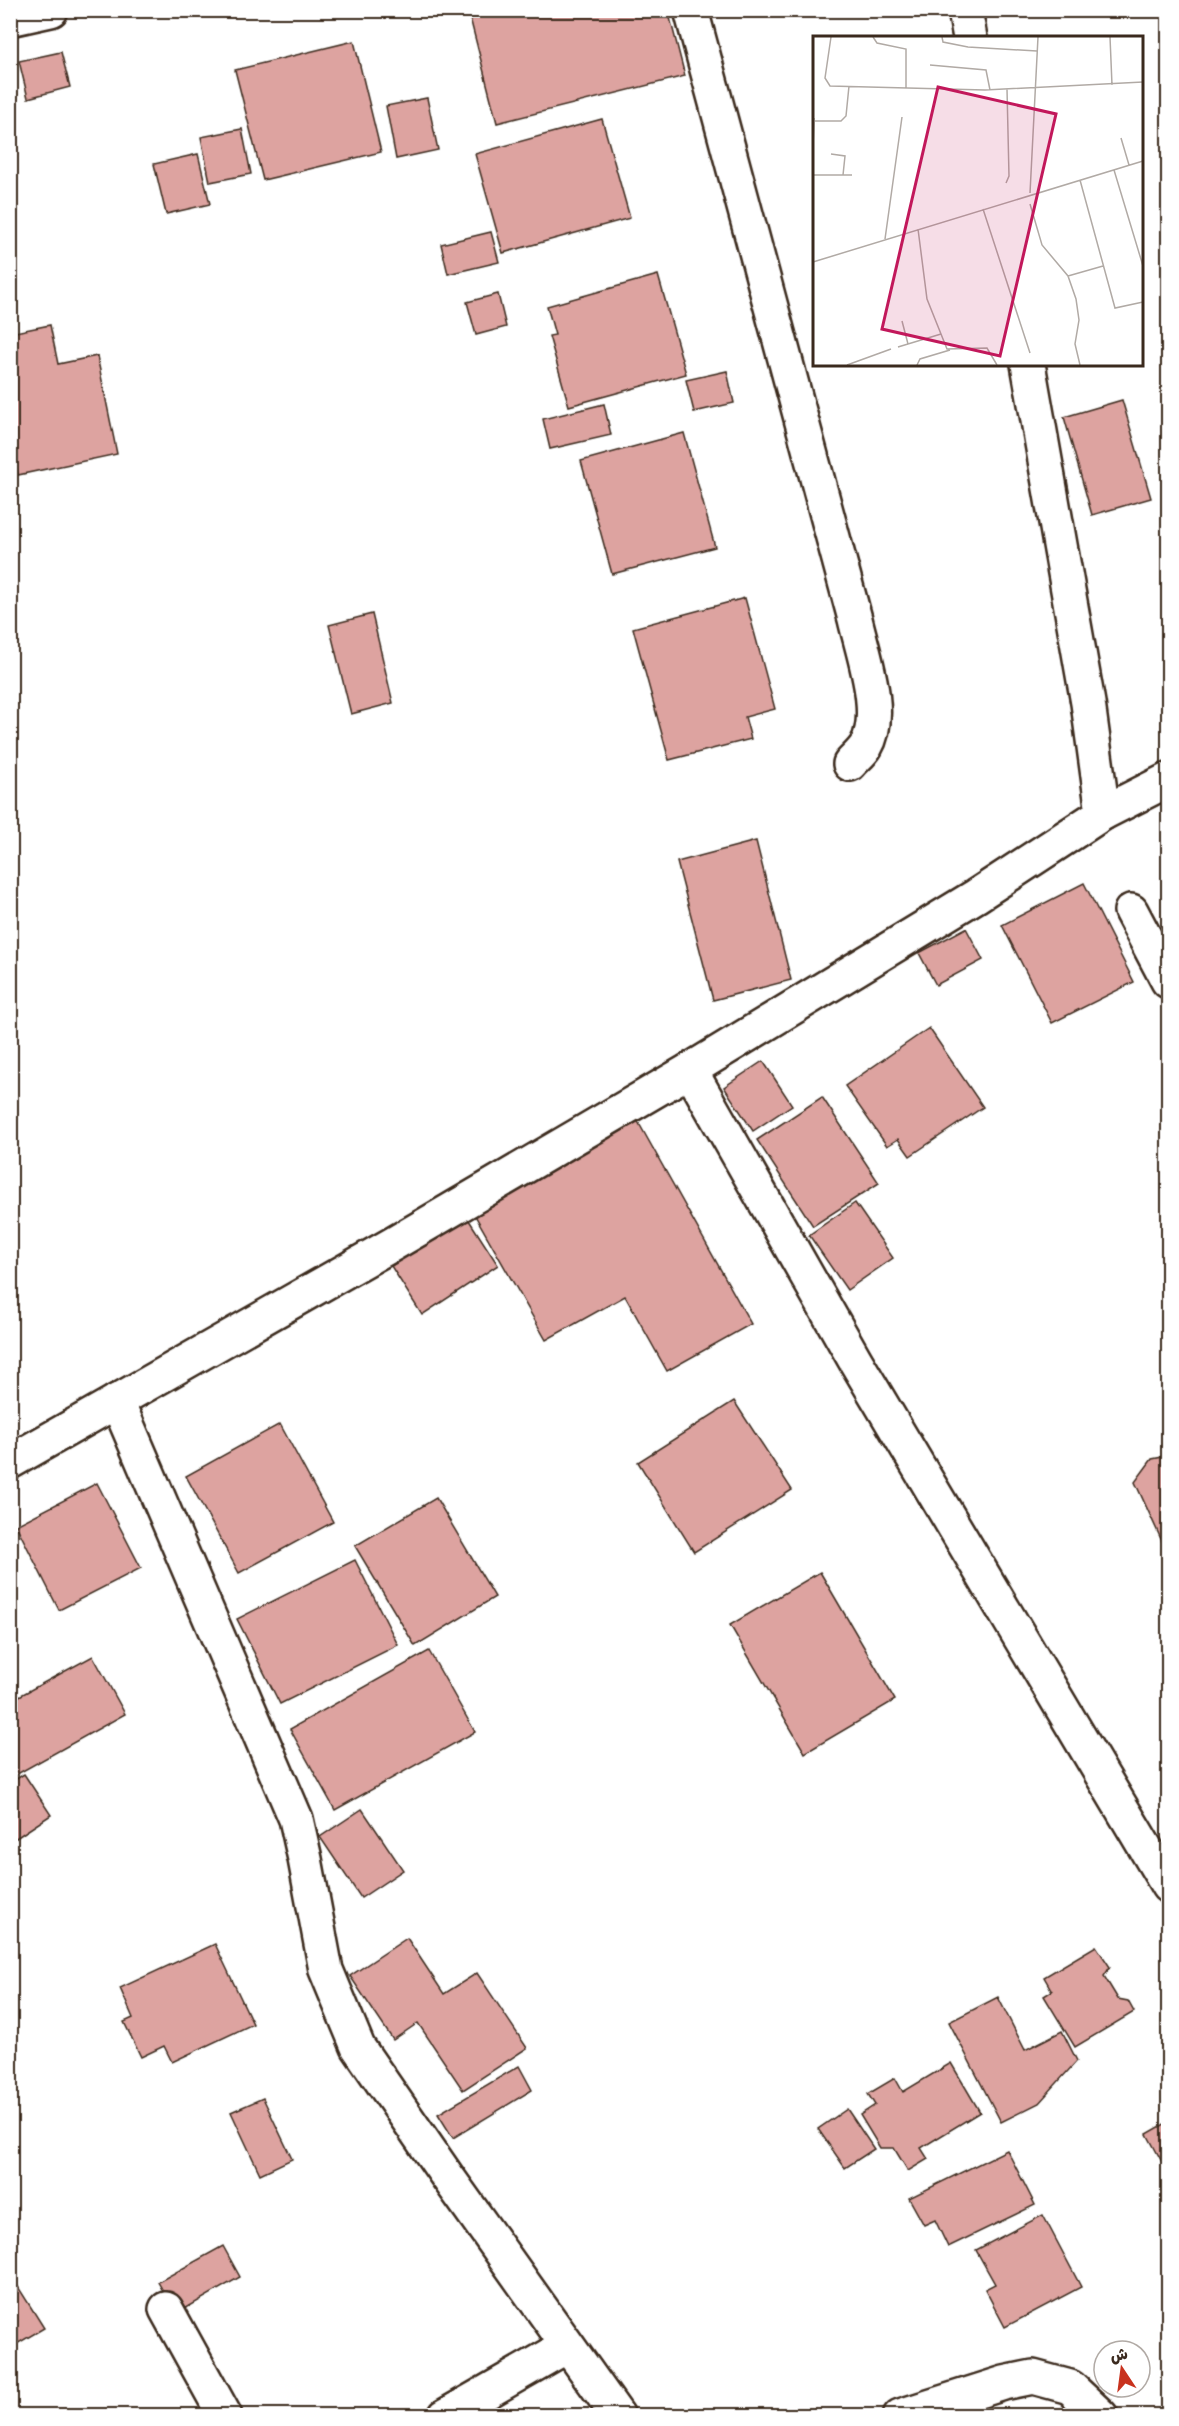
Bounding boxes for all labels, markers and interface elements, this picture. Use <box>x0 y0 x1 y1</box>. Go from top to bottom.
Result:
inset map <box>813 36 1143 366</box>
north arrow <box>1092 2339 1152 2399</box>
text: ش <box>1108 2344 1130 2370</box>

